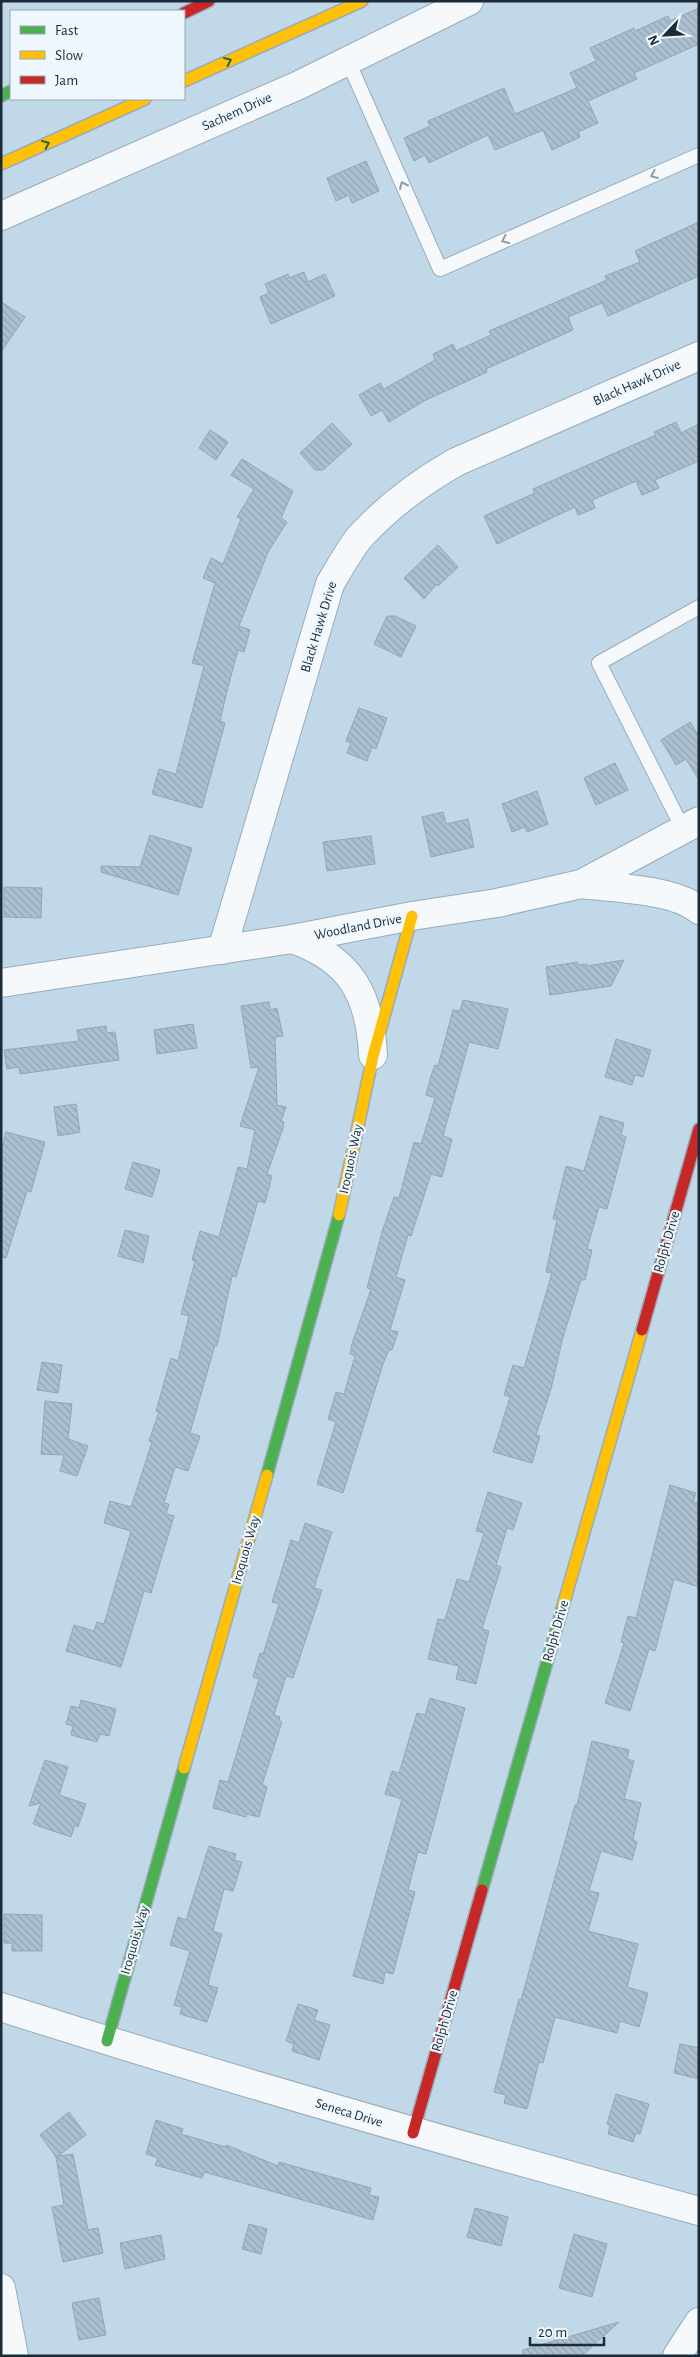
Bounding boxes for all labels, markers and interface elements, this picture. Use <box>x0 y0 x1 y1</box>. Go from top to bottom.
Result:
legend <box>10 10 185 100</box>
north arrow <box>640 10 690 60</box>
text: Fast <box>55 23 79 38</box>
text: N <box>646 33 663 47</box>
text: Slow <box>55 48 83 63</box>
one-way arrow <box>223 57 232 68</box>
text: Jam <box>55 73 78 88</box>
street label: Sachem Drive <box>200 90 274 134</box>
one-way arrow <box>41 140 50 150</box>
one-way arrow <box>650 168 659 179</box>
one-way arrow <box>399 181 410 190</box>
one-way arrow <box>501 234 510 245</box>
street label: Black Hawk Drive <box>591 357 683 409</box>
street label: Black Hawk Drive <box>299 580 339 674</box>
street label: Woodland Drive <box>313 912 403 942</box>
street label: Iroquois Way <box>337 1123 365 1195</box>
street label: Rolph Drive <box>652 1210 682 1274</box>
street label: Iroquois Way <box>229 1514 263 1586</box>
street label: Rolph Drive <box>541 1599 571 1663</box>
street label: Iroquois Way <box>118 1904 152 1976</box>
street label: Rolph Drive <box>430 1989 460 2053</box>
street label: Seneca Drive <box>314 2096 384 2130</box>
scale bar <box>530 2314 604 2346</box>
text: 20 m <box>538 2325 567 2340</box>

